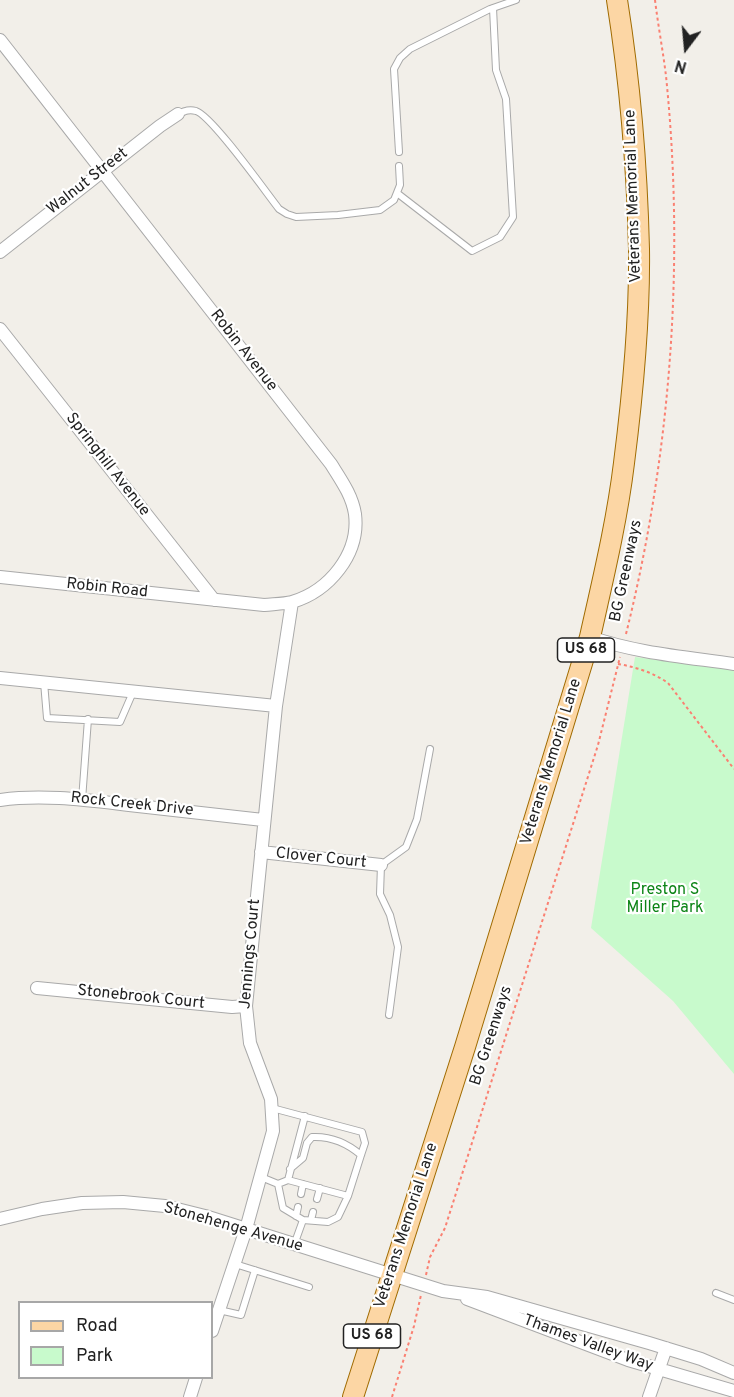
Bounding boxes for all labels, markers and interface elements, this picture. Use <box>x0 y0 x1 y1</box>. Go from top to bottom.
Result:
north arrow <box>656 18 716 78</box>
text: N <box>673 54 689 77</box>
street label: Veterans Memorial Lane <box>621 109 647 283</box>
street label: Walnut Street <box>44 144 132 220</box>
street label: Robin Avenue <box>205 306 281 396</box>
street label: Springhill Avenue <box>61 410 153 520</box>
street label: BG Greenways <box>607 518 647 624</box>
street label: Robin Road <box>65 575 149 603</box>
road number: US 68 <box>558 638 614 662</box>
street label: Veterans Memorial Lane <box>518 676 586 848</box>
street label: Rock Creek Drive <box>70 789 194 821</box>
street label: Clover Court <box>275 845 367 873</box>
park label: Preston S Miller Park <box>626 881 704 919</box>
street label: Jennings Court <box>237 898 265 1010</box>
street label: Stonebrook Court <box>76 982 206 1014</box>
street label: BG Greenways <box>467 984 517 1088</box>
street label: Veterans Memorial Lane <box>371 1141 443 1311</box>
street label: Stonehenge Avenue <box>161 1199 305 1257</box>
legend <box>18 1301 213 1379</box>
street label: Thames Valley Way <box>520 1312 656 1376</box>
text: Road <box>76 1315 118 1338</box>
road number: US 68 <box>344 1324 400 1348</box>
text: Park <box>76 1345 113 1368</box>

